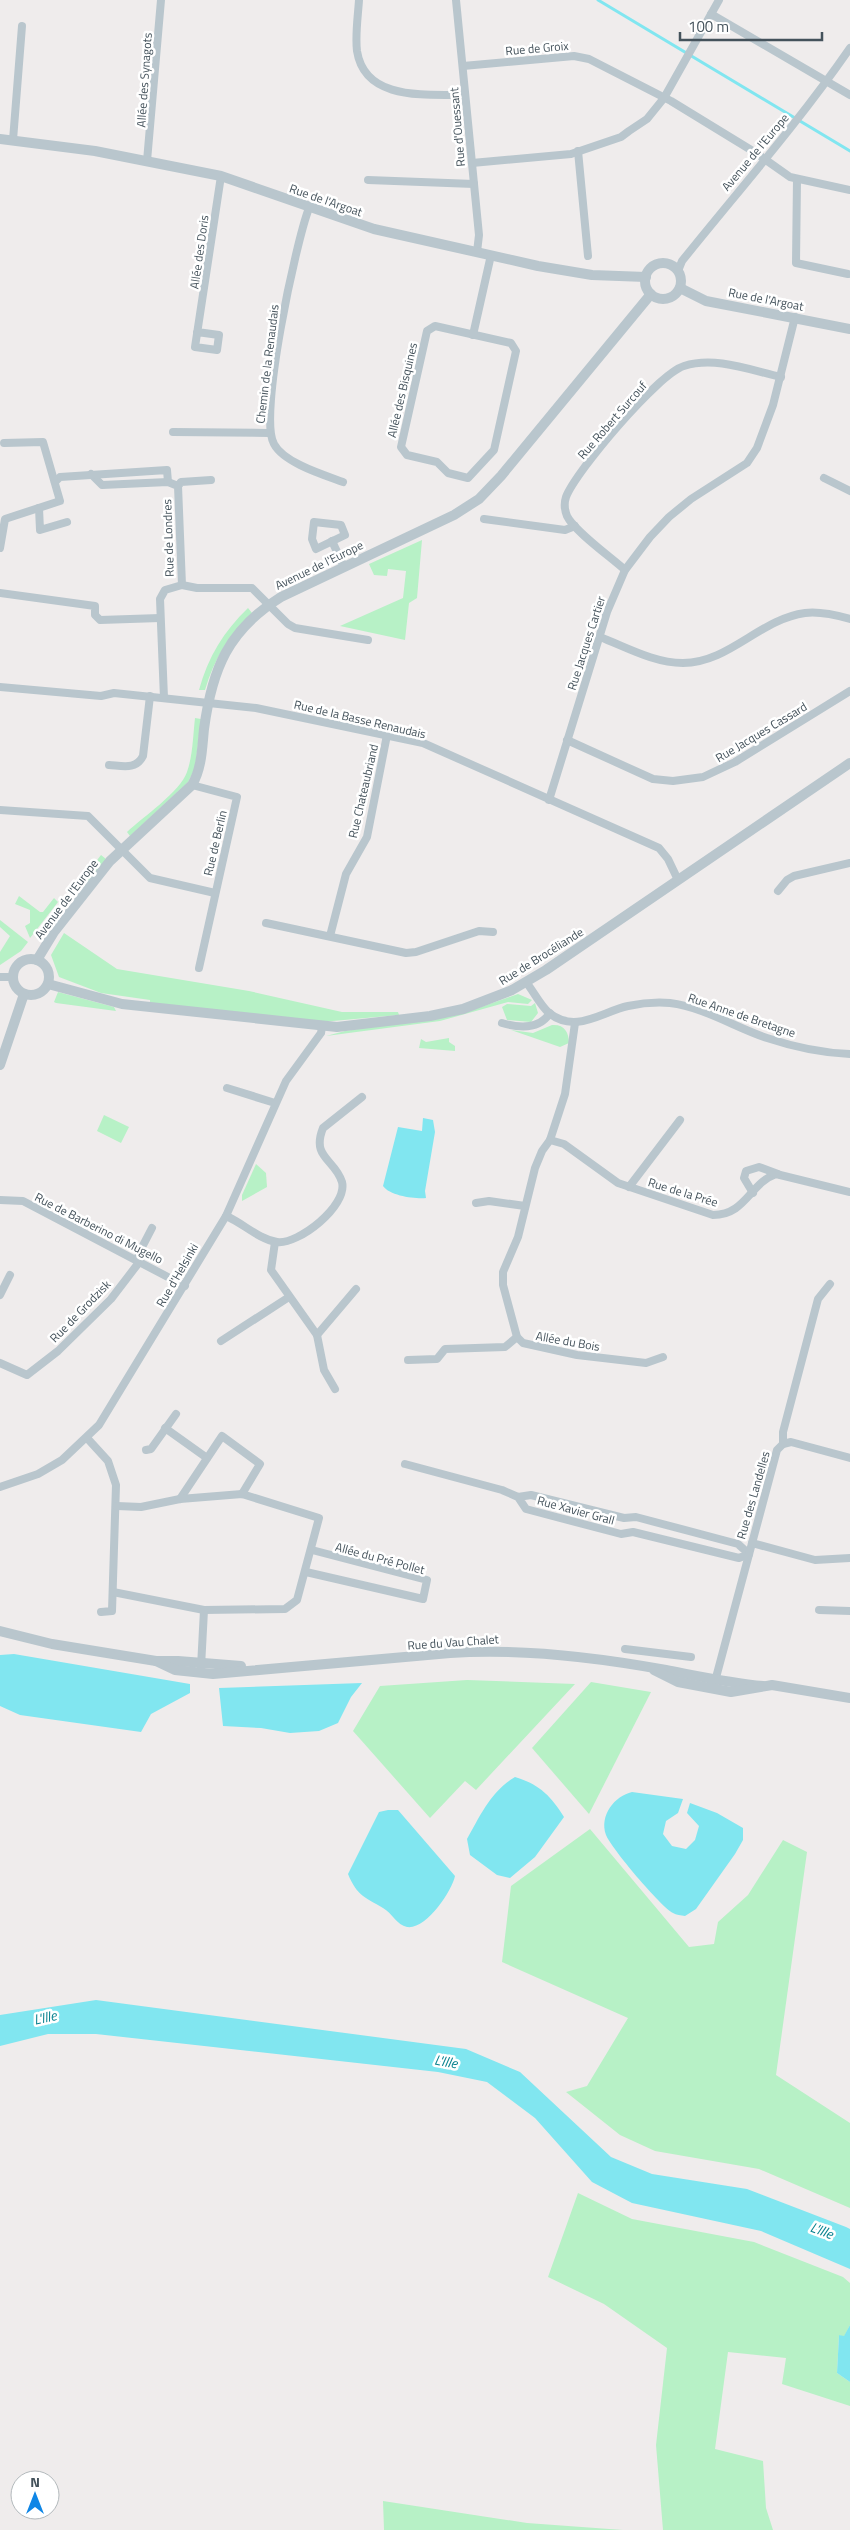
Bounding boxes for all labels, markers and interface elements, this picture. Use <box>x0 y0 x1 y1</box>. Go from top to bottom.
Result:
scale bar <box>680 10 822 42</box>
text: 100 m <box>688 15 729 38</box>
street label: Allée des Synagots <box>131 32 157 128</box>
street label: Rue de Groix <box>505 36 570 60</box>
street label: Rue d'Ouessant <box>444 86 470 167</box>
street label: Avenue de l'Europe <box>717 109 793 195</box>
street label: Rue de l'Argoat <box>287 179 366 222</box>
street label: Allée des Doris <box>184 213 214 290</box>
street label: Rue de l'Argoat <box>727 282 806 316</box>
street label: Chemin de la Renaudais <box>250 303 284 425</box>
street label: Allée des Bisquines <box>382 340 422 439</box>
street label: Rue Robert Surcouf <box>573 377 651 463</box>
street label: Rue de Londres <box>157 498 179 577</box>
street label: Avenue de l'Europe <box>272 535 366 595</box>
street label: Rue Jacques Cartier <box>562 594 610 692</box>
street label: Rue de la Basse Renaudais <box>292 695 428 744</box>
street label: Rue Jacques Cassard <box>711 697 811 767</box>
street label: Rue Chateaubriand <box>343 742 383 840</box>
street label: Rue de Berlin <box>198 808 232 878</box>
street label: Avenue de l'Europe <box>29 855 103 943</box>
street label: Rue de Brocéliande <box>495 922 587 990</box>
street label: Rue Anne de Bretagne <box>686 988 798 1042</box>
street label: Rue de la Prée <box>646 1172 720 1212</box>
street label: Rue de Barberino di Mugello <box>32 1187 166 1269</box>
street label: Rue d'Helsinki <box>151 1239 203 1311</box>
street label: Rue de Grodzisk <box>45 1275 115 1347</box>
street label: Allée du Bois <box>534 1326 602 1356</box>
street label: Rue des Landelles <box>731 1448 775 1541</box>
street label: Rue Xavier Grall <box>535 1491 617 1529</box>
street label: Allée du Pré Pollet <box>333 1537 428 1579</box>
street label: Rue du Vau Chalet <box>407 1629 500 1655</box>
water label: L'Ille <box>32 2004 60 2030</box>
water label: L'Ille <box>433 2049 461 2074</box>
water label: L'Ille <box>808 2216 838 2244</box>
north arrow <box>10 2470 60 2520</box>
text: N <box>30 2471 40 2492</box>

